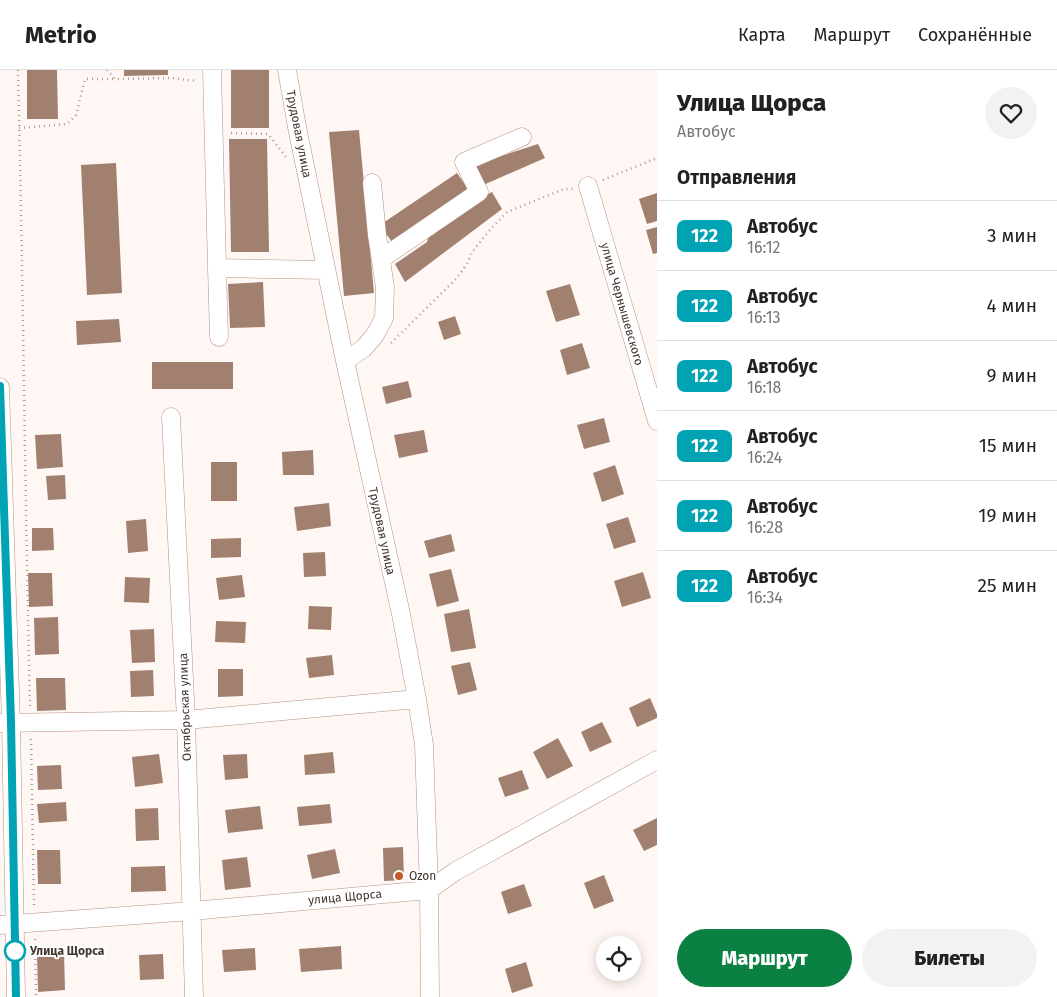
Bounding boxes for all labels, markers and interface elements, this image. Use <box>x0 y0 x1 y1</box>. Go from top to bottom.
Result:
text: Metrio <box>25 21 97 49</box>
text: Карта <box>738 24 786 46</box>
text: Маршрут <box>814 24 890 46</box>
text: Сохранённые <box>918 24 1032 46</box>
button: heart <box>985 87 1037 139</box>
street label: Трудовая улица <box>284 89 314 179</box>
text: Улица Щорса <box>677 89 826 117</box>
text: Автобус <box>677 122 736 141</box>
text: Отправления <box>677 166 796 189</box>
text: Автобус <box>747 215 818 238</box>
text: 3 мин <box>987 224 1037 247</box>
text: 122 <box>691 225 718 247</box>
text: 16:12 <box>747 238 781 257</box>
street label: улица Чернышевского <box>598 241 646 367</box>
text: Автобус <box>747 285 818 308</box>
text: 4 мин <box>986 294 1037 317</box>
text: 122 <box>691 295 718 317</box>
text: 16:13 <box>747 308 781 327</box>
text: Автобус <box>747 355 818 378</box>
text: 9 мин <box>987 364 1037 387</box>
text: 122 <box>691 365 718 387</box>
text: 16:18 <box>747 378 781 397</box>
text: Автобус <box>747 425 818 448</box>
text: 15 мин <box>979 434 1037 457</box>
text: 122 <box>691 435 718 457</box>
text: 16:24 <box>747 448 782 467</box>
street label: Трудовая улица <box>366 486 398 576</box>
text: Автобус <box>747 495 818 518</box>
text: 19 мин <box>978 504 1037 527</box>
text: 122 <box>691 505 718 527</box>
text: 16:28 <box>747 518 783 537</box>
text: Автобус <box>747 565 818 588</box>
text: 25 мин <box>978 574 1037 597</box>
text: 122 <box>691 575 718 597</box>
text: 16:34 <box>747 588 783 607</box>
street label: Октябрьская улица <box>176 653 194 761</box>
place label: Ozon <box>409 869 436 883</box>
marker: Ozon <box>393 870 405 882</box>
street label: улица Щорса <box>308 887 382 907</box>
button: Маршрут <box>677 929 852 987</box>
button: Билеты <box>862 929 1037 987</box>
map controls <box>596 936 641 981</box>
button: locate <box>596 936 641 981</box>
marker: Улица Щорса <box>4 940 26 962</box>
place label: Улица Щорса <box>29 944 105 958</box>

